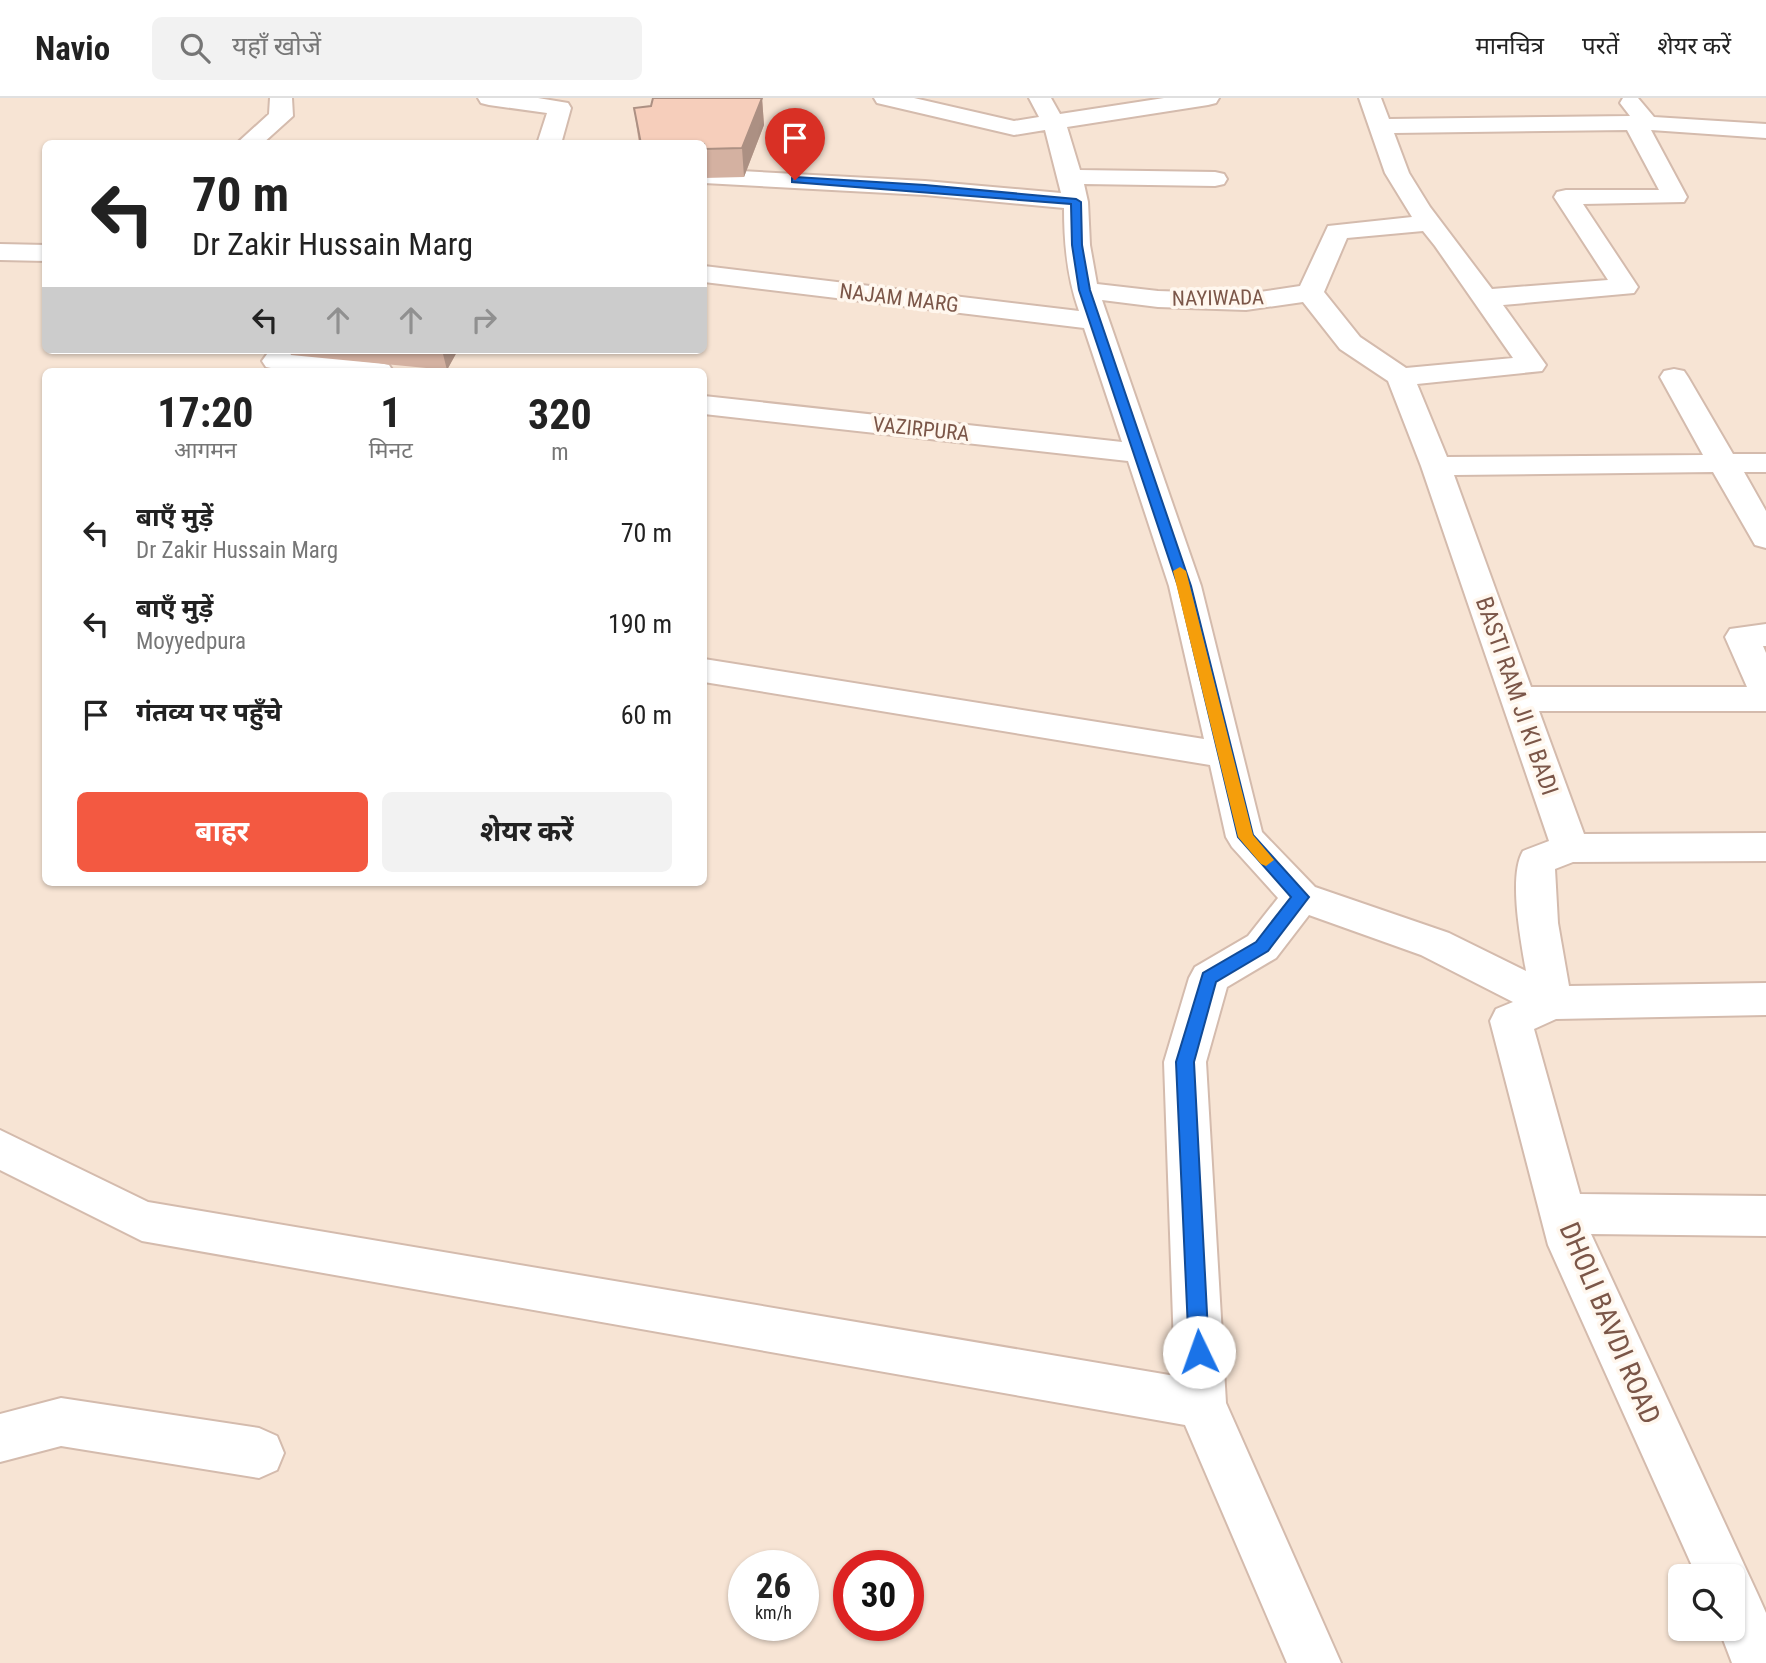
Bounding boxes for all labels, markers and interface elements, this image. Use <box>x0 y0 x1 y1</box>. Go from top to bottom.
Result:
search box <box>152 17 642 80</box>
text: Navio <box>35 29 110 68</box>
icon: search <box>176 29 214 67</box>
text: यहाँ खोजें <box>232 31 321 61</box>
text: मानचित्र <box>1475 32 1544 60</box>
text: परतें <box>1582 32 1619 60</box>
text: शेयर करें <box>1657 32 1731 60</box>
pin <box>765 108 825 180</box>
icon: arrive <box>776 119 814 157</box>
text: 70 m <box>192 166 289 223</box>
icon: left <box>77 168 168 259</box>
text: Dr Zakir Hussain Marg <box>192 225 473 263</box>
street label: NAJAM MARG <box>838 279 960 317</box>
street label: NAYIWADA <box>1172 285 1264 311</box>
icon: left <box>246 301 284 339</box>
icon: ahead <box>319 301 357 339</box>
icon: ahead <box>392 301 430 339</box>
icon: right <box>465 301 503 339</box>
text: 17:20 <box>157 388 254 437</box>
text: 1 <box>380 388 401 437</box>
text: 320 <box>528 390 592 439</box>
street label: VAZIRPURA <box>871 412 971 446</box>
text: आगमन <box>174 437 237 464</box>
text: मिनट <box>369 437 413 464</box>
text: m <box>551 439 569 466</box>
text: बाएँ मुड़ें <box>136 502 213 532</box>
icon: left <box>77 514 115 552</box>
text: 70 m <box>621 518 672 548</box>
text: Dr Zakir Hussain Marg <box>136 537 338 564</box>
text: बाएँ मुड़ें <box>136 593 213 623</box>
street label: BASTI RAM JI KI BADI <box>1470 593 1564 799</box>
icon: left <box>77 605 115 643</box>
text: 190 m <box>608 609 672 639</box>
text: Moyyedpura <box>136 628 246 655</box>
icon: arrive <box>77 696 115 734</box>
text: गंतव्य पर पहुँचे <box>136 697 282 727</box>
text: 60 m <box>621 700 672 730</box>
button: बाहर <box>77 792 368 872</box>
button: शेयर करें <box>382 792 672 872</box>
street label: DHOLI BAVDI ROAD <box>1553 1217 1667 1429</box>
position arrow <box>1162 1315 1236 1389</box>
speed limit sign: 30 <box>833 1550 924 1641</box>
map controls <box>1668 1564 1745 1641</box>
button: search <box>1668 1564 1745 1641</box>
text: 26 <box>756 1566 791 1607</box>
text: km/h <box>755 1602 792 1623</box>

